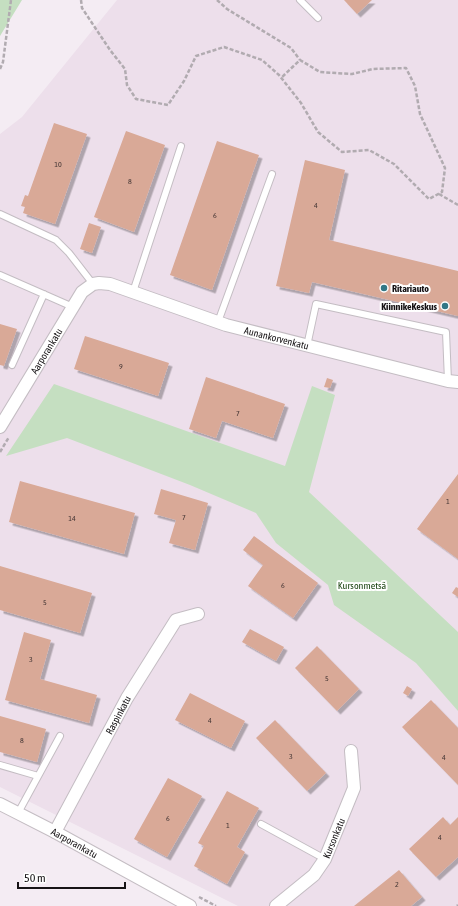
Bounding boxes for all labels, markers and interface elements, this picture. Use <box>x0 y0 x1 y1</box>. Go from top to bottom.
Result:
house number: 10 <box>54 160 62 169</box>
house number: 8 <box>128 177 132 186</box>
house number: 4 <box>314 201 318 210</box>
house number: 6 <box>213 211 217 220</box>
marker: Ritariauto <box>379 283 389 293</box>
place label: Ritariauto <box>392 283 429 294</box>
place label: KiinnikeKeskus <box>381 301 437 312</box>
marker: KiinnikeKeskus <box>440 301 450 311</box>
street label: Aunankorvenkatu <box>243 325 310 352</box>
street label: Aarporankatu <box>29 326 65 376</box>
house number: 9 <box>119 362 123 371</box>
house number: 7 <box>236 409 240 418</box>
house number: 1 <box>446 497 450 506</box>
house number: 7 <box>182 513 186 522</box>
house number: 14 <box>68 514 76 523</box>
park label: Kursonmetsä <box>338 580 387 591</box>
house number: 6 <box>281 581 285 590</box>
house number: 5 <box>43 598 47 607</box>
house number: 3 <box>29 655 33 664</box>
house number: 5 <box>325 674 329 683</box>
street label: Raspinkatu <box>104 694 133 736</box>
house number: 4 <box>208 716 212 725</box>
house number: 8 <box>20 736 24 745</box>
house number: 3 <box>289 752 293 761</box>
house number: 4 <box>442 753 446 762</box>
house number: 6 <box>166 814 170 823</box>
street label: Kursonkatu <box>321 816 347 860</box>
house number: 1 <box>226 821 230 830</box>
street label: Aarporankatu <box>49 826 99 860</box>
house number: 4 <box>438 833 442 842</box>
scale bar <box>18 864 125 890</box>
text: 50 m <box>24 871 46 885</box>
house number: 2 <box>395 880 399 889</box>

